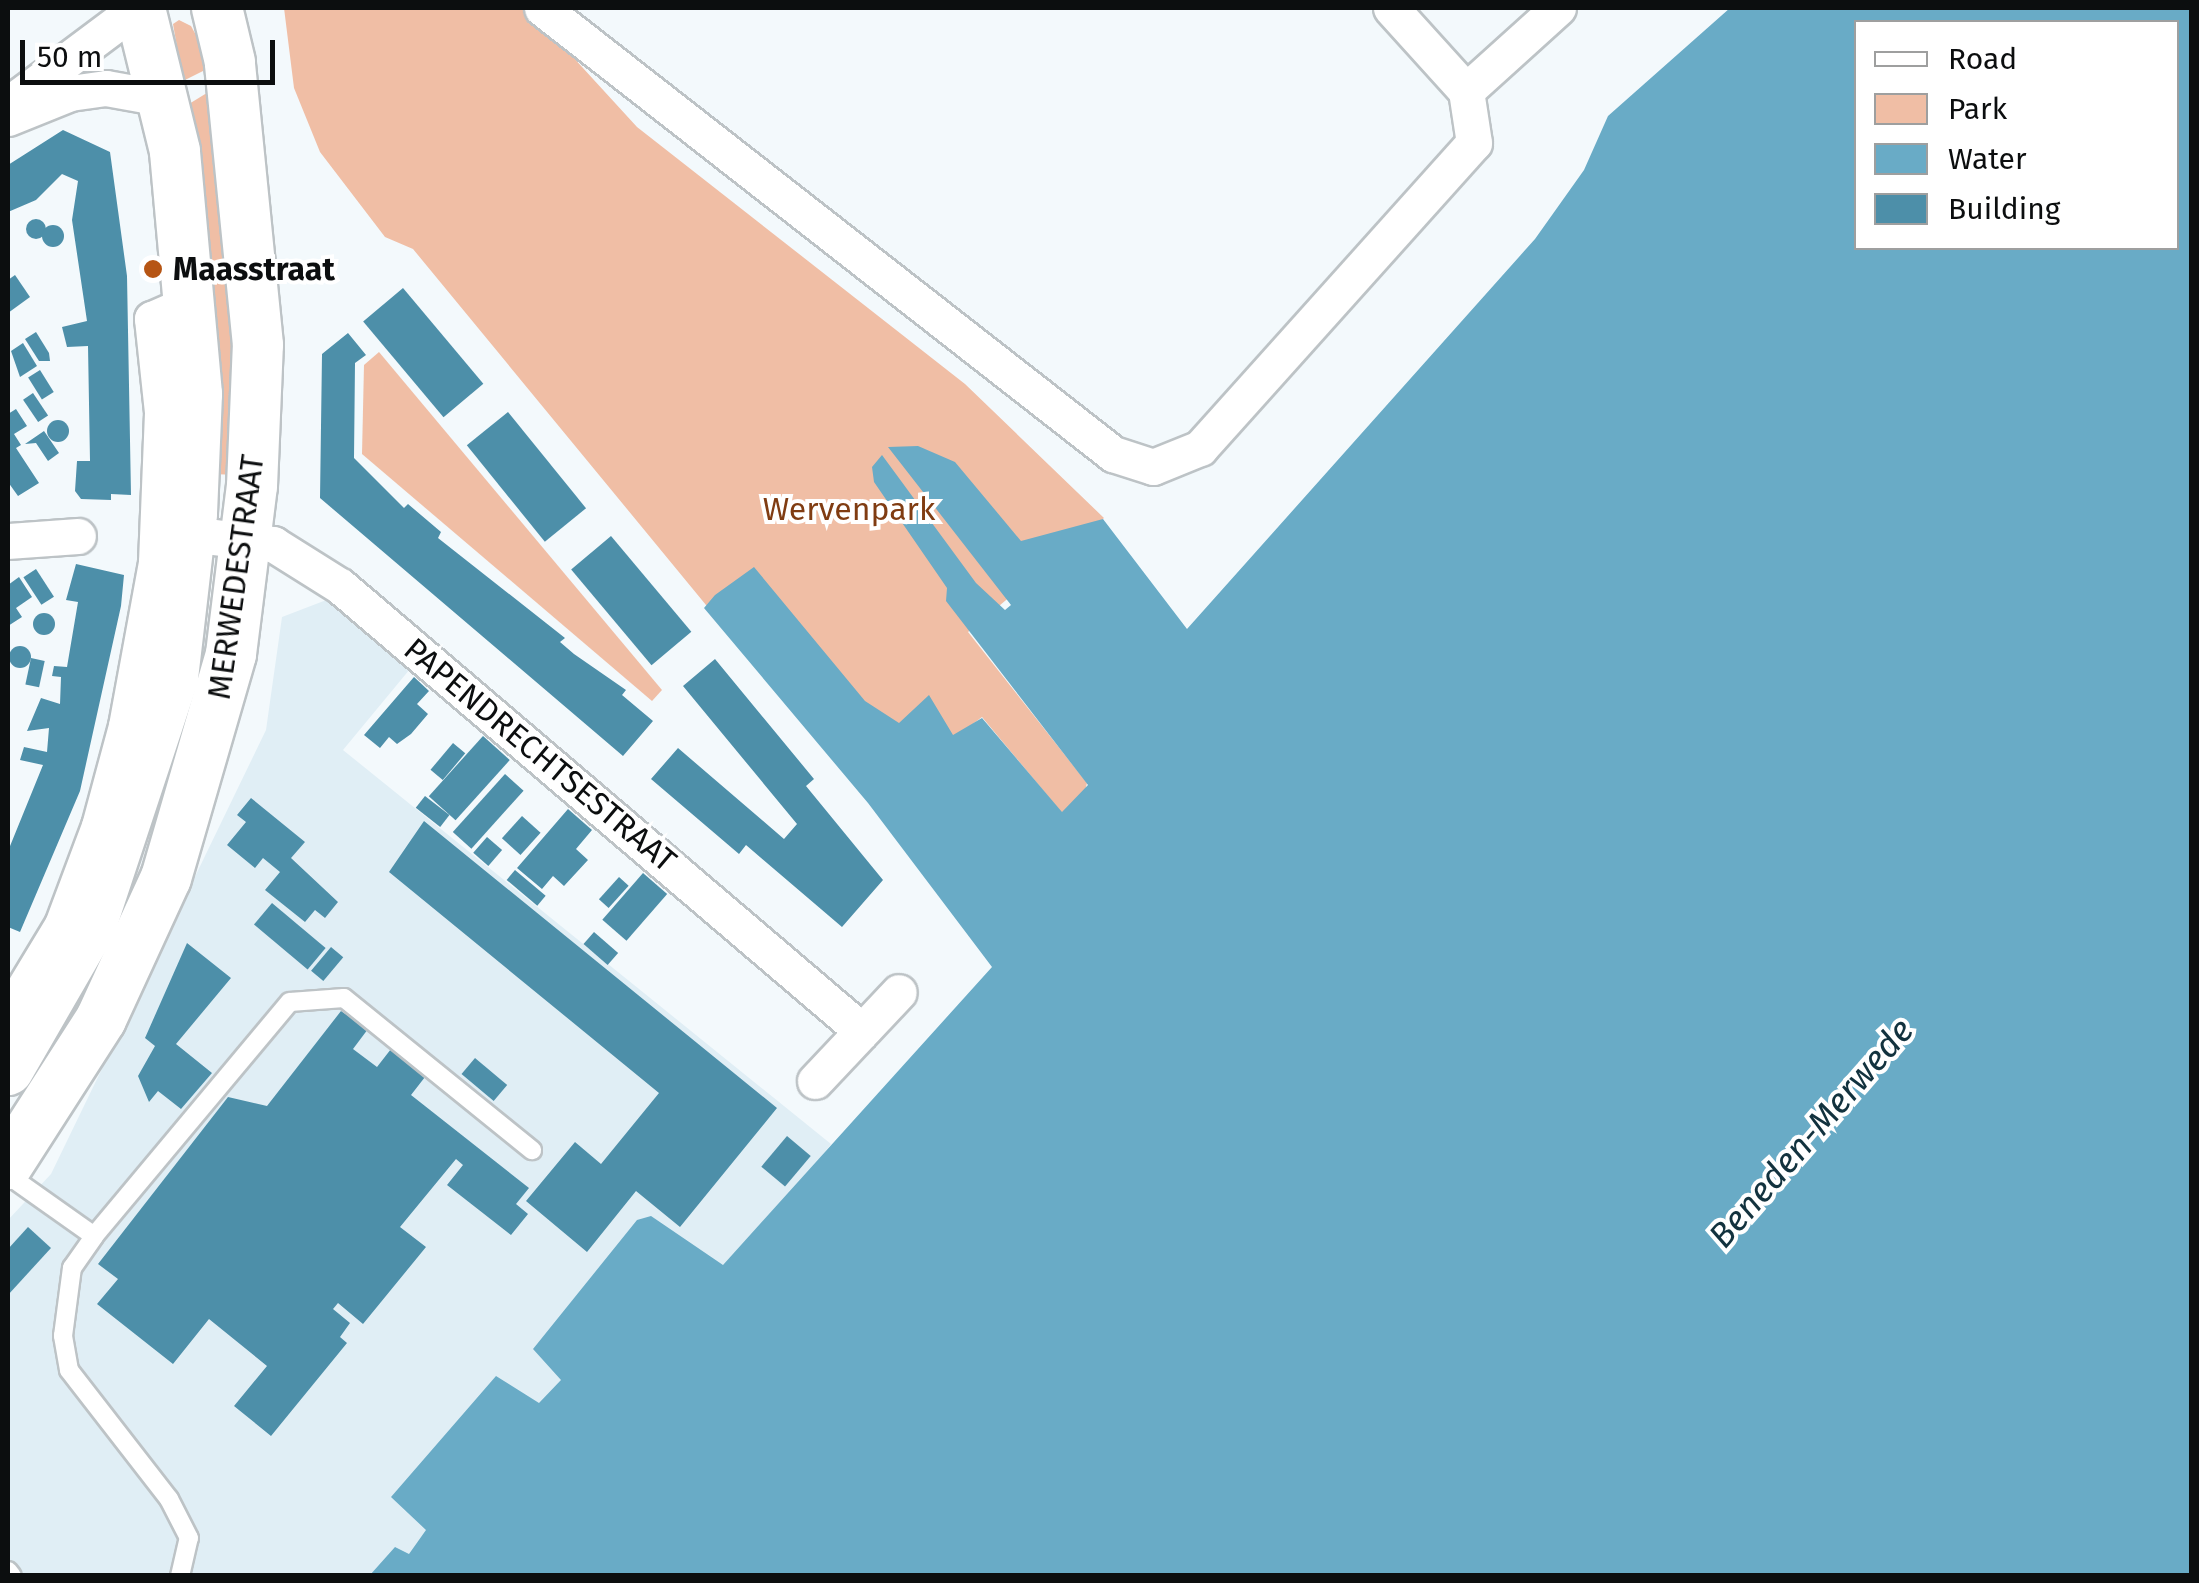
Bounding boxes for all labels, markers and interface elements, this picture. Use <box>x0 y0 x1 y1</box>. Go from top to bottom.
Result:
scale bar <box>25 20 280 82</box>
legend <box>1854 20 2179 250</box>
text: 50 m <box>37 39 102 75</box>
text: Road <box>1948 41 2017 77</box>
text: Park <box>1948 91 2007 127</box>
text: Water <box>1948 141 2027 177</box>
text: Building <box>1948 191 2060 227</box>
place label: Maasstraat <box>173 250 335 288</box>
marker: Maasstraat <box>142 258 164 280</box>
street label: MERWEDESTRAAT <box>200 452 272 702</box>
park label: Wervenpark <box>763 490 935 528</box>
street label: PAPENDRECHTSESTRAAT <box>396 630 684 880</box>
water label: Beneden-Merwede <box>1700 1010 1922 1256</box>

